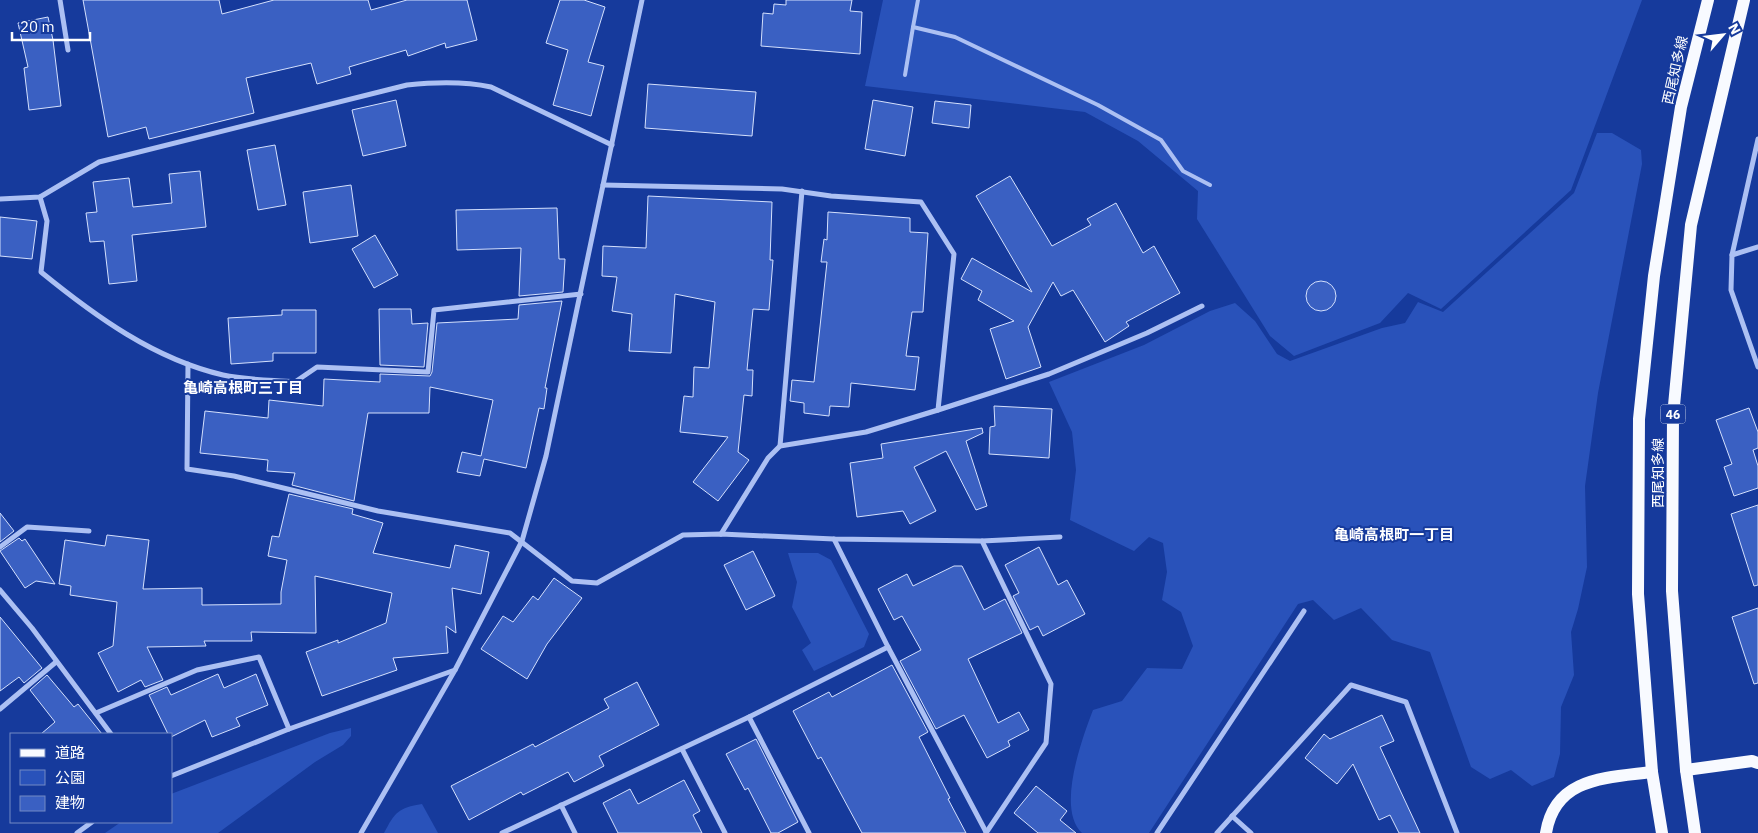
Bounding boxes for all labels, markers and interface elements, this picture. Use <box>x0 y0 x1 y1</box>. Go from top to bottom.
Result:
scale bar <box>12 10 90 42</box>
north arrow <box>1698 10 1748 60</box>
text: 20 m <box>20 17 55 36</box>
text: N <box>1724 20 1745 38</box>
street label: 西尾知多線 <box>1658 34 1692 106</box>
district label: 亀崎高根町三丁目 <box>183 378 303 397</box>
road number: 46 <box>1660 404 1686 424</box>
street label: 西尾知多線 <box>1649 438 1667 508</box>
district label: 亀崎高根町一丁目 <box>1334 525 1454 544</box>
legend <box>10 733 172 823</box>
text: 道路 <box>55 743 85 762</box>
text: 公園 <box>55 768 85 787</box>
text: 建物 <box>55 793 85 812</box>

